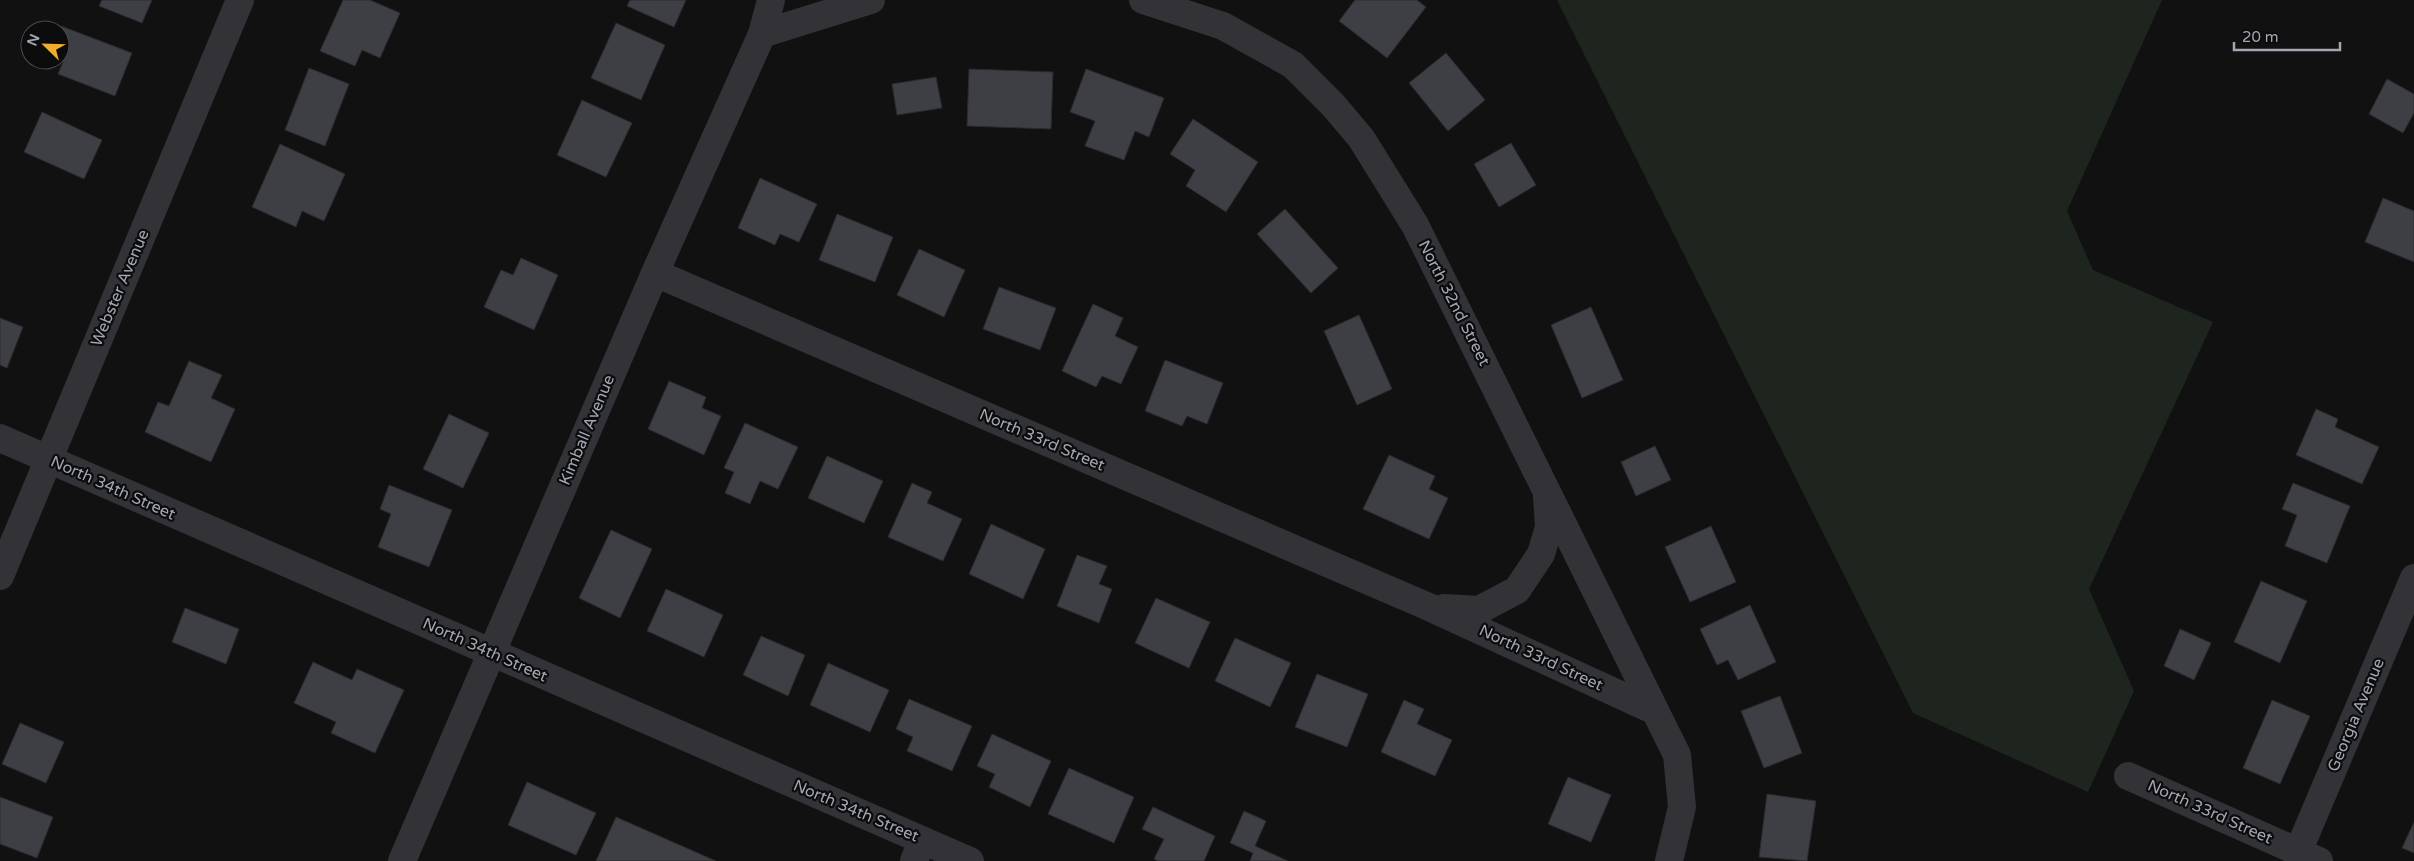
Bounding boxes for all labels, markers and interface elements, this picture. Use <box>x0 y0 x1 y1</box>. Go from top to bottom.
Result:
north arrow <box>20 20 70 70</box>
scale bar <box>2234 20 2340 52</box>
text: 20 m <box>2242 28 2279 46</box>
text: N <box>23 32 44 49</box>
street label: Webster Avenue <box>86 227 154 349</box>
street label: North 32nd Street <box>1414 237 1494 369</box>
street label: Kimball Avenue <box>555 372 619 488</box>
street label: North 33rd Street <box>976 405 1108 475</box>
street label: North 34th Street <box>48 452 178 524</box>
street label: North 34th Street <box>420 614 550 686</box>
street label: North 33rd Street <box>1476 621 1606 695</box>
street label: Georgia Avenue <box>2323 655 2389 775</box>
street label: North 34th Street <box>790 776 922 846</box>
street label: North 33rd Street <box>2145 776 2275 848</box>

